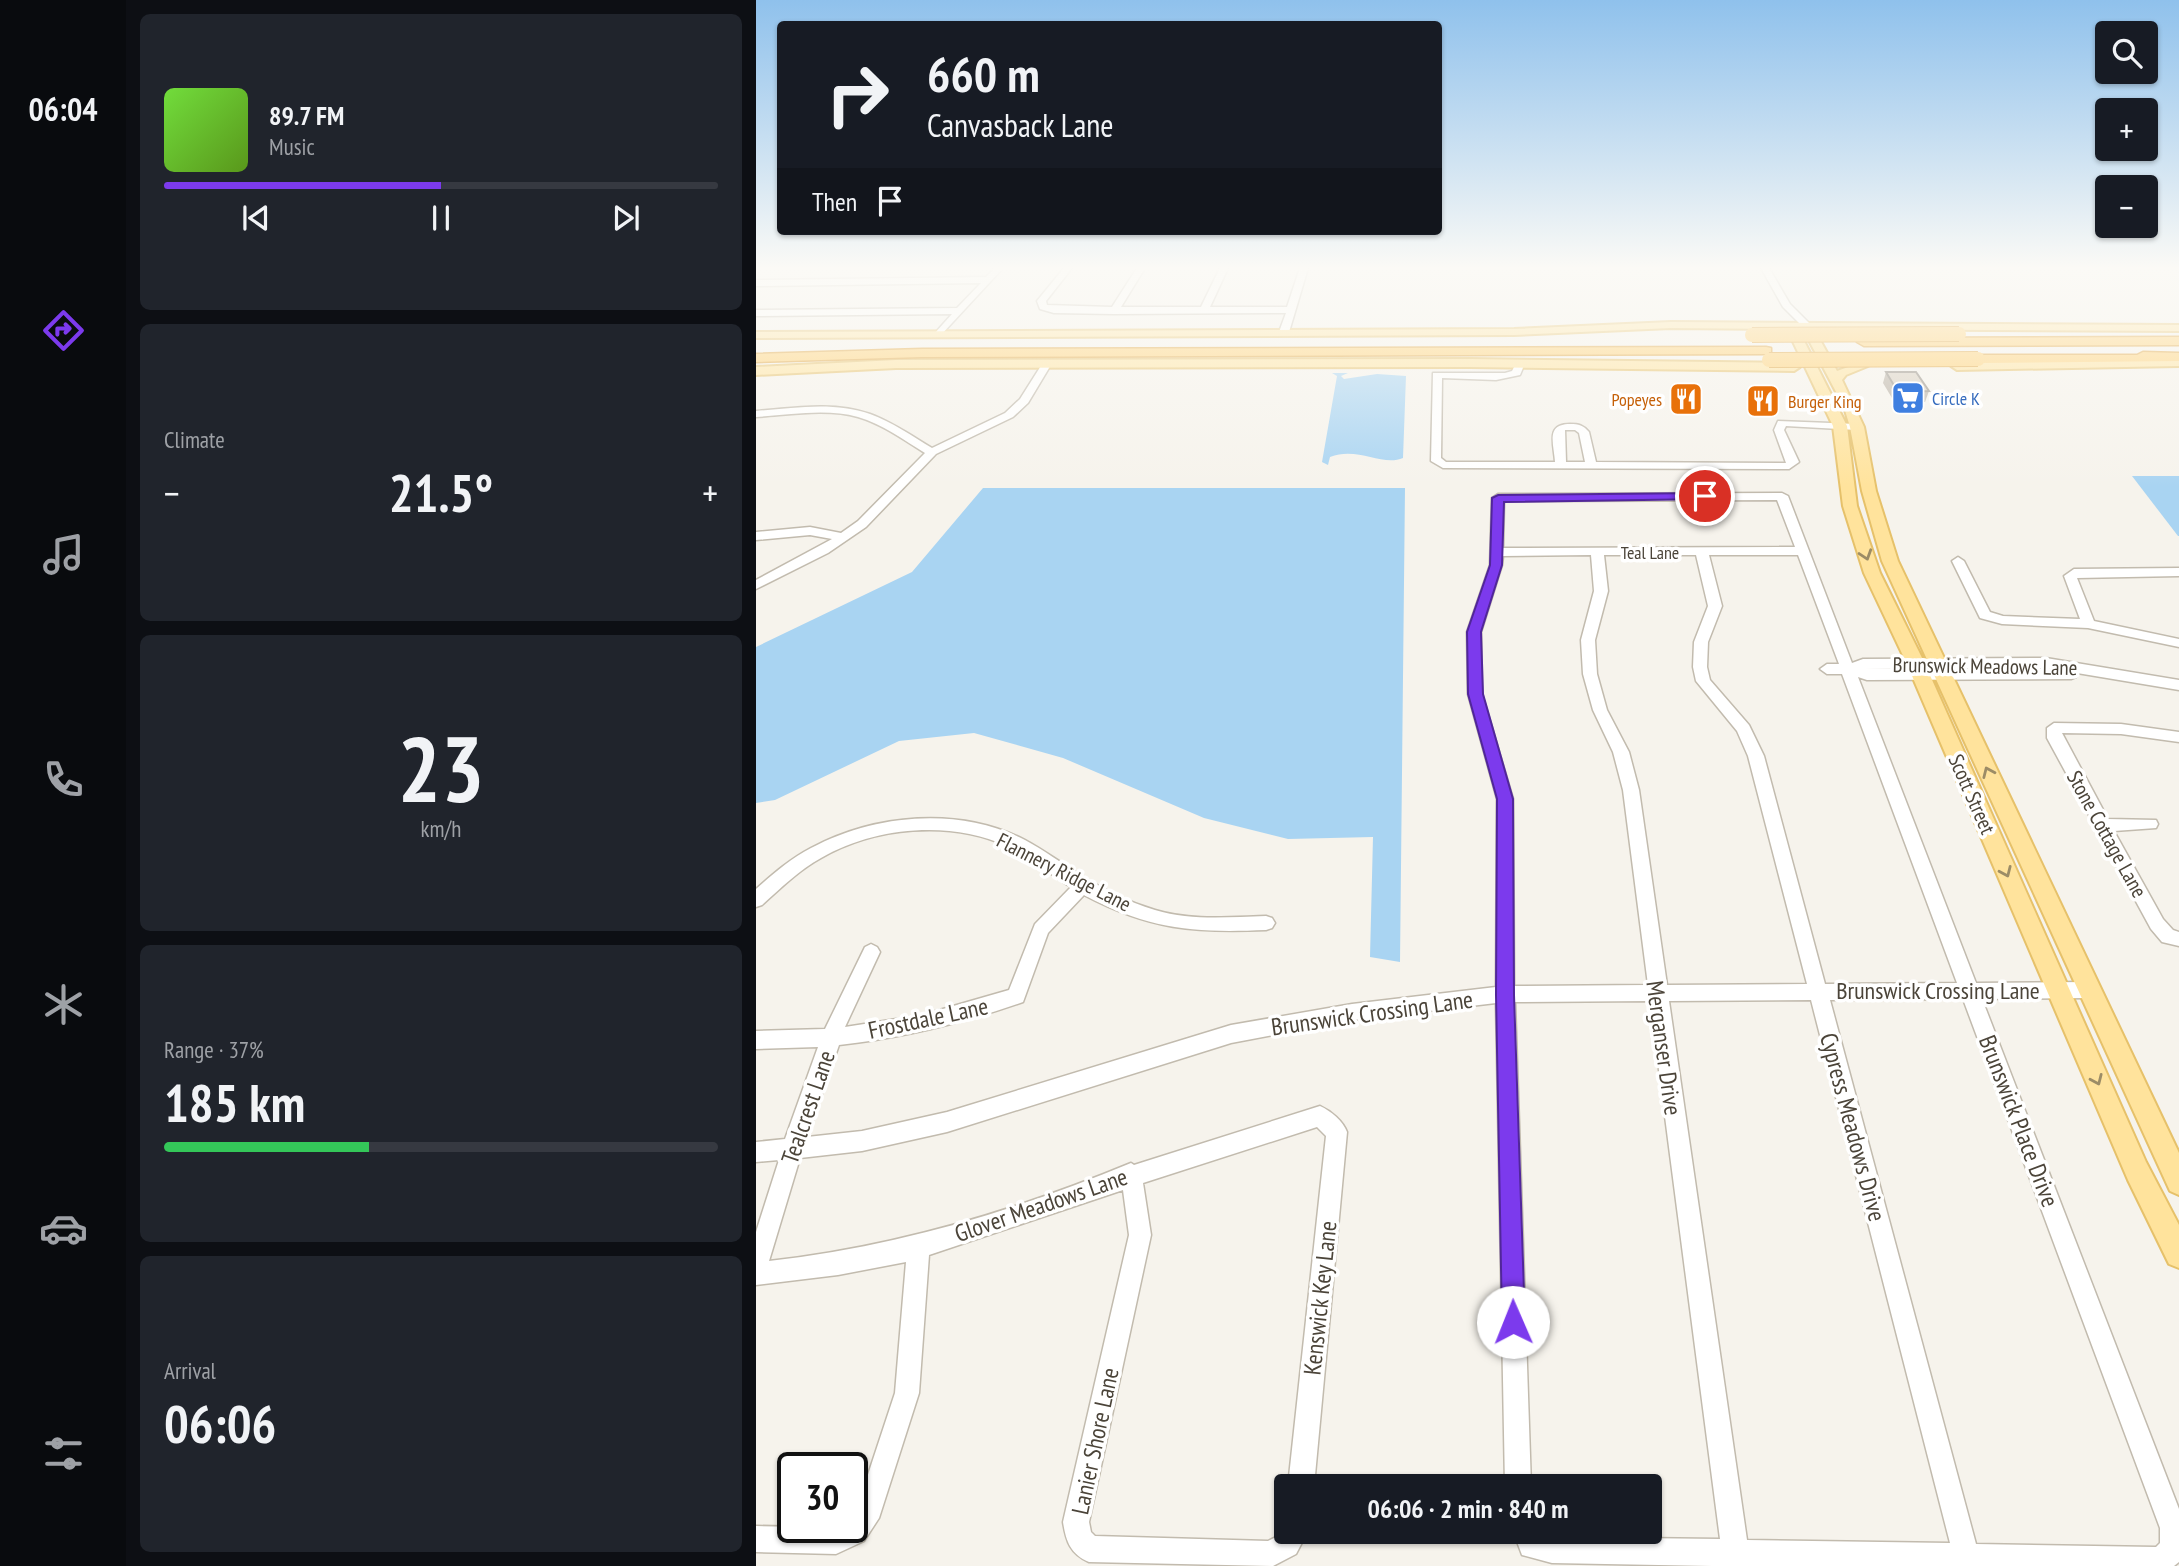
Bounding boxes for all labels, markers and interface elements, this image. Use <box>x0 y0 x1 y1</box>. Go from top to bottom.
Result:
map controls <box>2095 21 2158 238</box>
button: search <box>2095 21 2158 84</box>
text: 660 m <box>927 42 1040 106</box>
icon: right <box>812 49 903 140</box>
text: 06:04 <box>28 88 98 130</box>
button: + <box>2095 98 2158 161</box>
text: 89.7 FM <box>269 99 344 132</box>
text: Canvasback Lane <box>927 104 1114 146</box>
text: Music <box>269 132 315 161</box>
button: − <box>2095 175 2158 238</box>
icon: arrive <box>871 182 909 220</box>
text: Then <box>812 185 857 218</box>
icon: previous <box>237 199 275 237</box>
icon: pause <box>422 199 460 237</box>
icon: next <box>607 199 645 237</box>
icon: directions <box>39 306 88 355</box>
supermarket icon: Circle K <box>1889 379 1927 417</box>
restaurant icon: Popeyes <box>1667 380 1705 418</box>
restaurant icon: Burger King <box>1744 382 1782 420</box>
place label: Circle K <box>1932 387 1980 410</box>
place label: Popeyes <box>1611 388 1662 411</box>
place label: Burger King <box>1788 390 1862 413</box>
text: Climate <box>164 425 225 454</box>
text: 21.5° <box>389 459 493 526</box>
pin <box>1675 466 1735 526</box>
text: − <box>164 468 180 517</box>
text: + <box>702 468 718 517</box>
icon: arrive <box>1686 477 1724 515</box>
icon: music <box>39 530 88 579</box>
street label: Teal Lane <box>1621 541 1679 564</box>
one-way arrow <box>1858 548 1872 560</box>
street label: Brunswick Meadows Lane <box>1892 651 2078 681</box>
text: 23 <box>398 709 485 827</box>
street label: Scott Street <box>1942 750 2002 838</box>
icon: phone <box>39 755 88 804</box>
street label: Stone Cottage Lane <box>2061 766 2153 902</box>
one-way arrow <box>1982 767 1996 780</box>
text: km/h <box>421 814 461 843</box>
street label: Flannery Ridge Lane <box>992 827 1136 917</box>
one-way arrow <box>1998 865 2012 877</box>
street label: Brunswick Crossing Lane <box>1836 975 2040 1006</box>
street label: Merganser Drive <box>1639 979 1689 1117</box>
icon: climate <box>39 980 88 1029</box>
street label: Brunswick Crossing Lane <box>1269 983 1475 1043</box>
street label: Frostdale Lane <box>865 990 991 1046</box>
street label: Cypress Meadows Drive <box>1813 1029 1893 1225</box>
street label: Brunswick Place Drive <box>1972 1031 2066 1211</box>
text: Range · 37% <box>164 1035 264 1064</box>
street label: Tealcrest Lane <box>774 1046 842 1168</box>
text: 185 km <box>164 1069 305 1136</box>
one-way arrow <box>2089 1074 2103 1086</box>
street label: Glover Meadows Lane <box>950 1161 1132 1249</box>
icon: car <box>39 1204 88 1253</box>
street label: Kenswick Key Lane <box>1297 1219 1343 1377</box>
position arrow <box>1476 1285 1550 1359</box>
text: Arrival <box>164 1356 216 1385</box>
street label: Lanier Shore Lane <box>1064 1365 1126 1517</box>
text: 06:06 <box>164 1390 276 1457</box>
icon: filters <box>39 1429 88 1478</box>
speed limit sign: 30 <box>777 1452 868 1543</box>
text: 06:06 · 2 min · 840 m <box>1368 1492 1568 1525</box>

